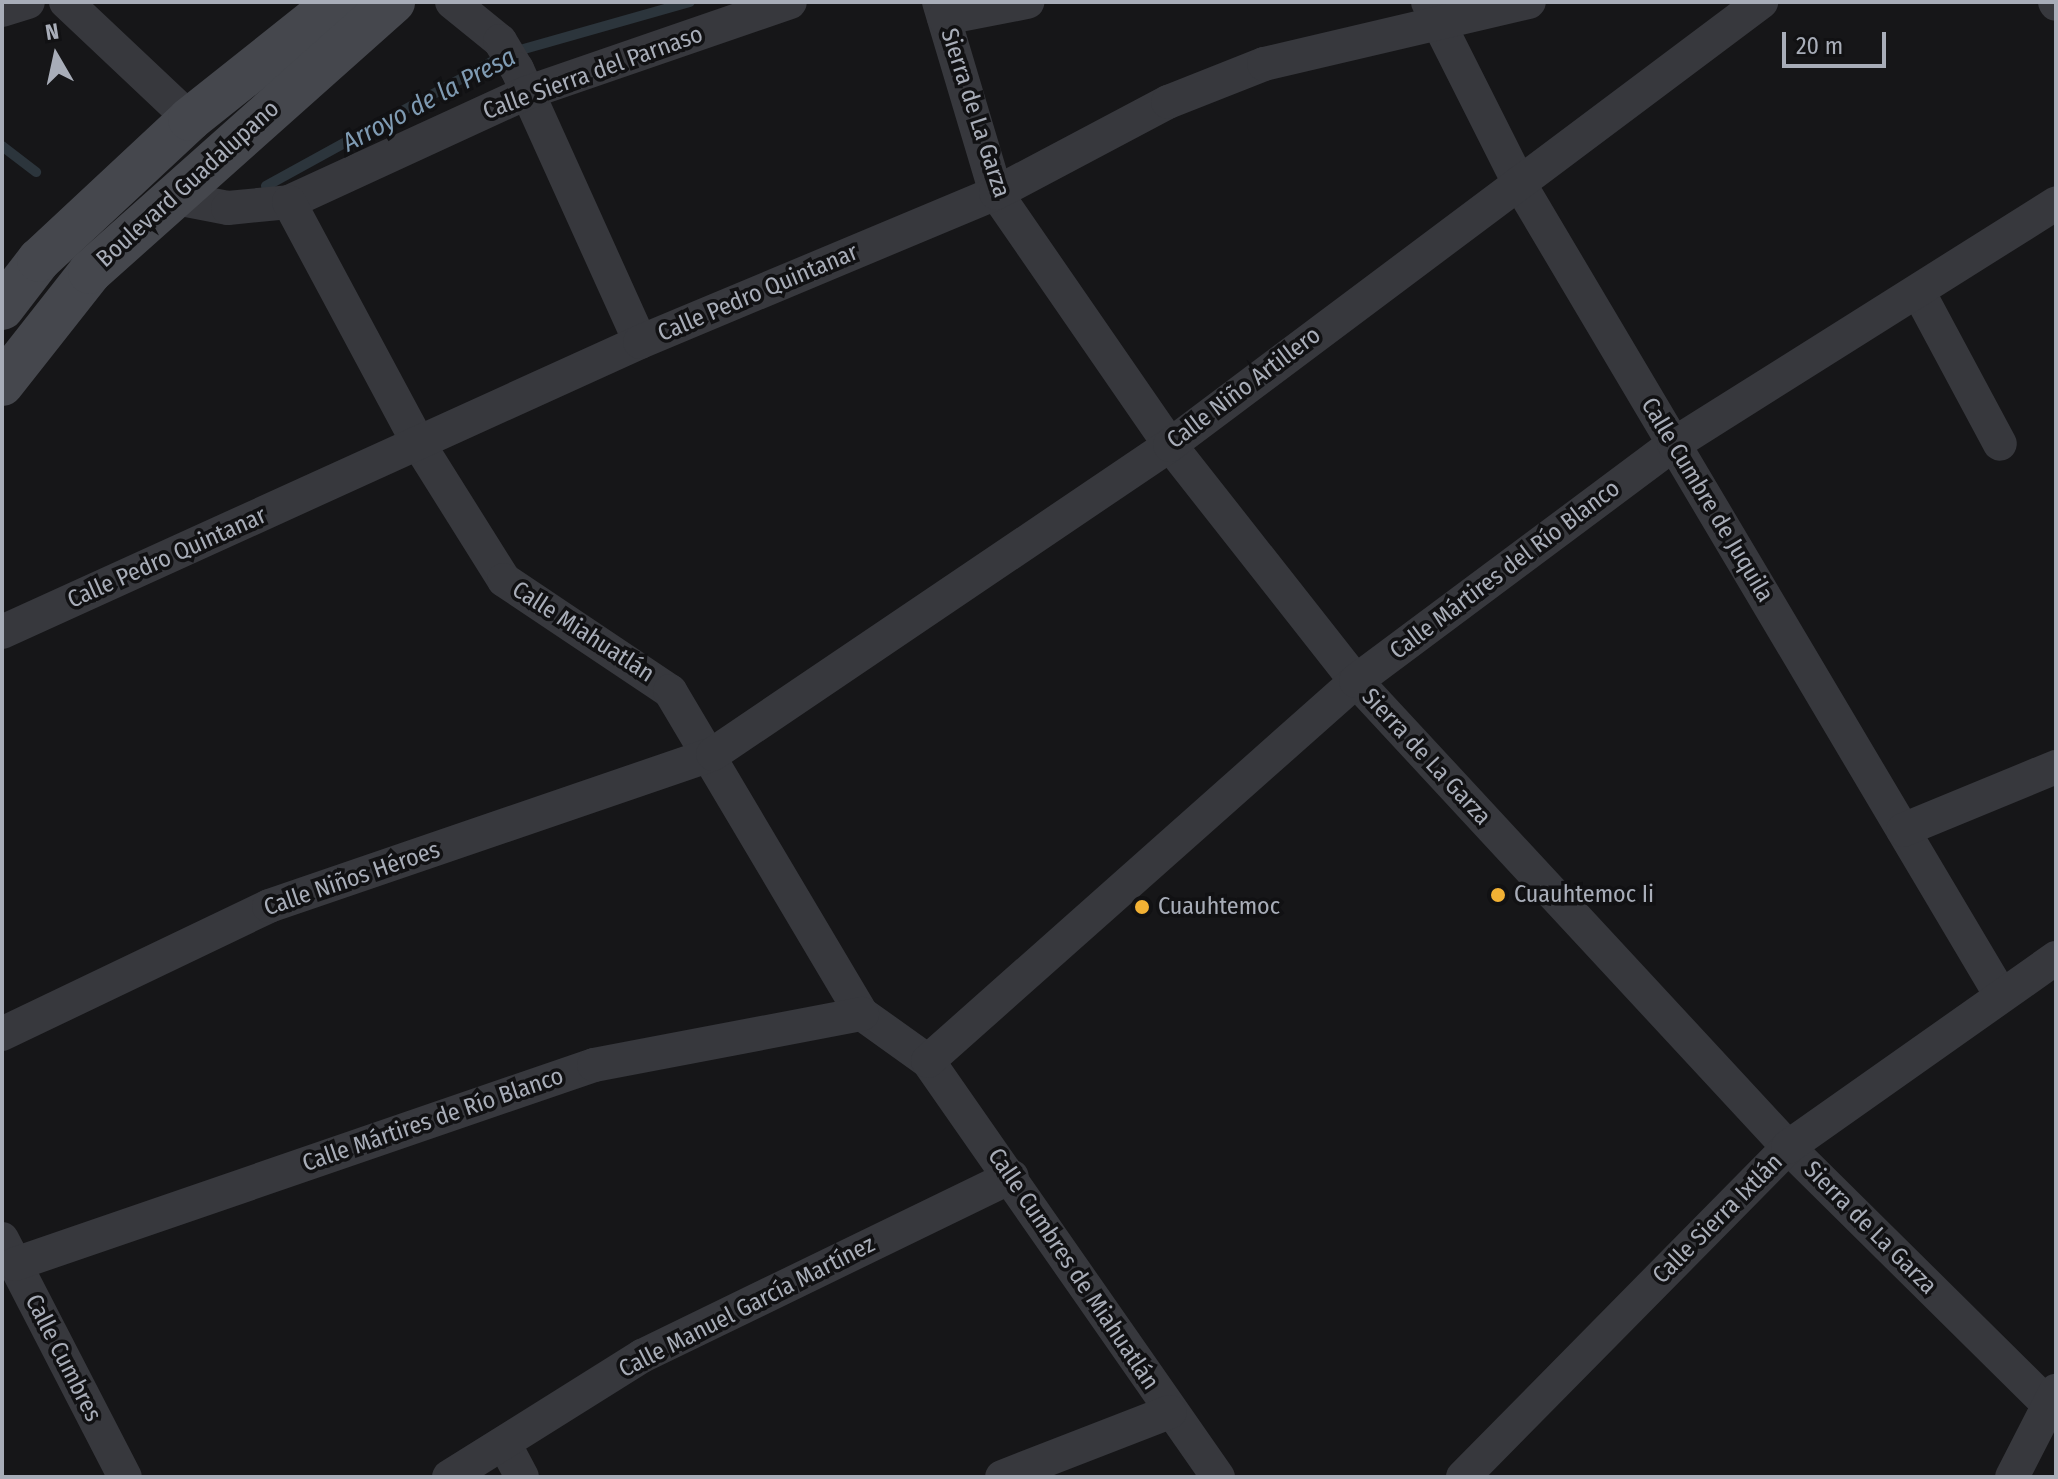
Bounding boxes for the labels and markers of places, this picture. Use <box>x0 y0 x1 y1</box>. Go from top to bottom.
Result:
place label: Cuauhtemoc Ii <box>1514 881 1654 909</box>
marker: Cuauhtemoc Ii <box>1489 886 1507 904</box>
place label: Cuauhtemoc <box>1158 893 1280 921</box>
marker: Cuauhtemoc <box>1133 898 1151 916</box>

